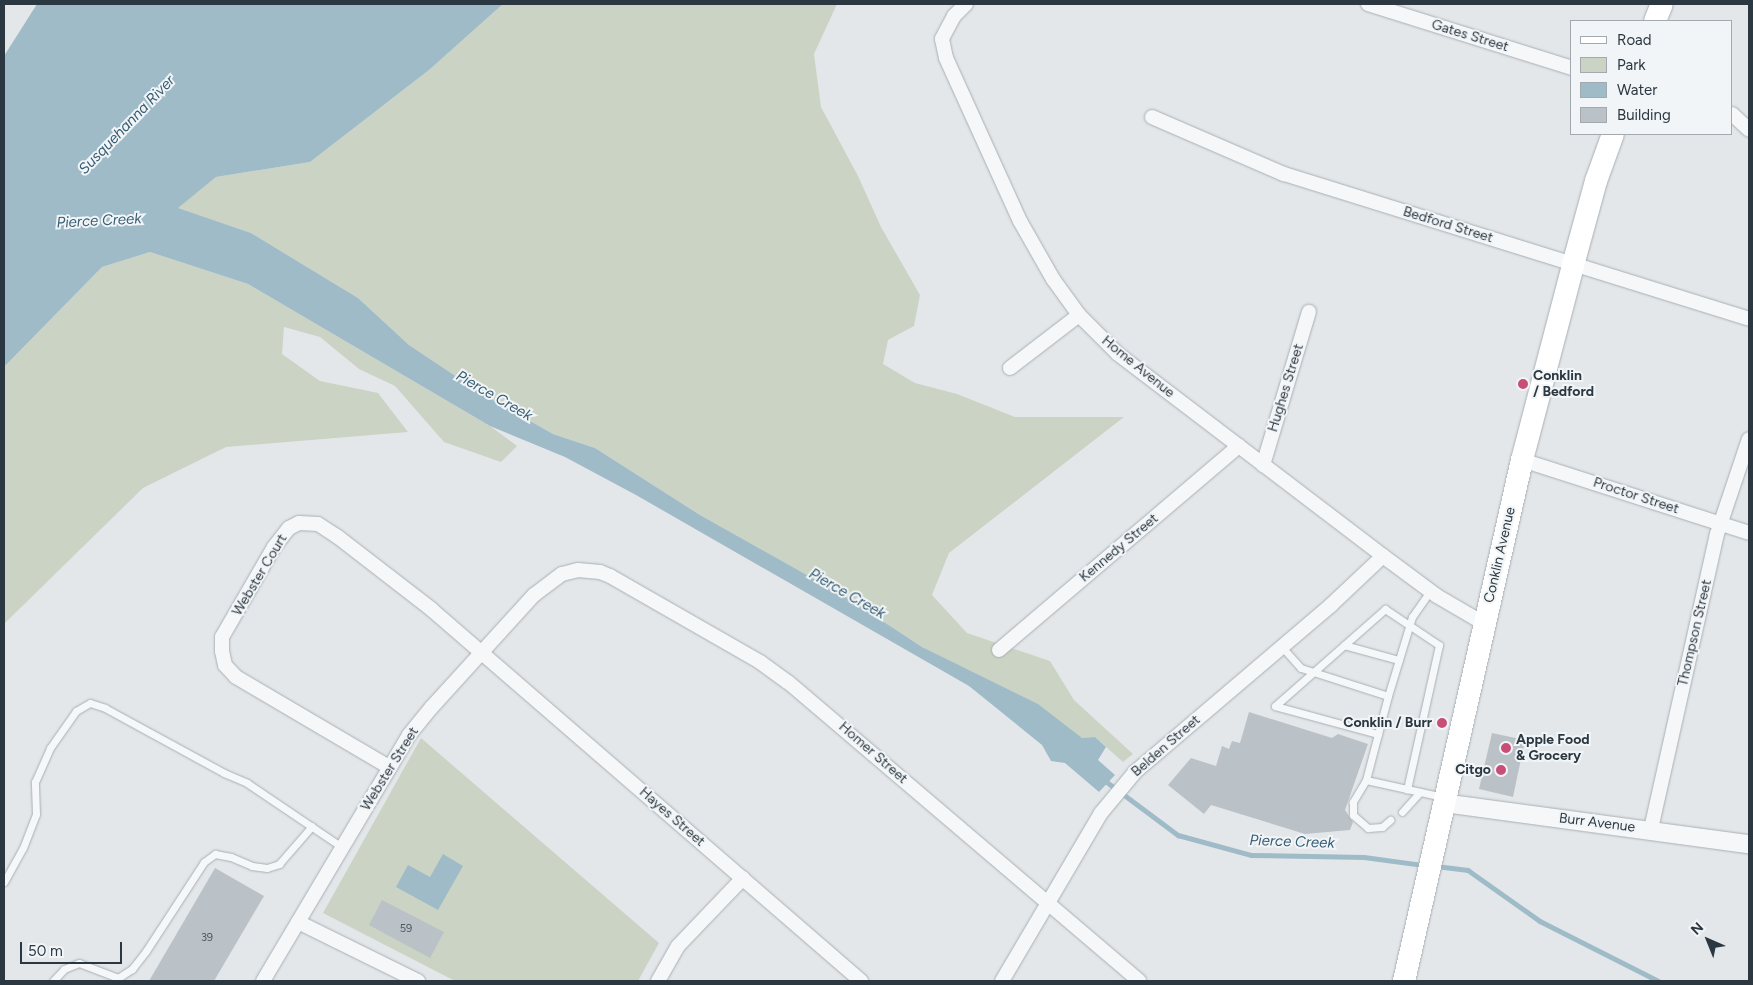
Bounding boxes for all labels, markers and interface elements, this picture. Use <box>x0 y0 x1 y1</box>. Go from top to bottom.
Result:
street label: Gates Street <box>1429 16 1511 56</box>
legend <box>1570 20 1733 135</box>
text: Road <box>1617 31 1652 49</box>
text: Park <box>1617 56 1646 74</box>
water label: Susquehanna River <box>75 72 179 178</box>
text: Water <box>1617 81 1657 99</box>
text: Building <box>1617 106 1671 124</box>
street label: Bedford Street <box>1401 203 1495 247</box>
water label: Pierce Creek <box>56 210 142 232</box>
street label: Home Avenue <box>1098 332 1178 402</box>
street label: Hughes Street <box>1265 342 1307 434</box>
water label: Pierce Creek <box>453 367 535 425</box>
place label: Conklin / Bedford <box>1533 368 1594 401</box>
marker: Conklin / Bedford <box>1517 378 1529 390</box>
street label: Proctor Street <box>1591 474 1681 518</box>
street label: Conklin Avenue <box>1481 505 1519 605</box>
street label: Kennedy Street <box>1076 510 1162 586</box>
street label: Webster Court <box>229 531 291 619</box>
water label: Pierce Creek <box>806 565 888 623</box>
street label: Thompson Street <box>1675 578 1715 688</box>
street label: Belden Street <box>1128 712 1204 780</box>
place label: Conklin / Burr <box>1343 715 1432 731</box>
marker: Conklin / Burr <box>1436 717 1448 729</box>
street label: Homer Street <box>835 719 911 787</box>
street label: Webster Street <box>358 724 422 814</box>
place label: Apple Food & Grocery <box>1516 732 1590 764</box>
marker: Apple Food & Grocery <box>1500 742 1512 754</box>
place label: Citgo <box>1455 762 1491 778</box>
marker: Citgo <box>1495 764 1507 776</box>
street label: Hayes Street <box>636 784 708 850</box>
street label: Burr Avenue <box>1558 810 1636 836</box>
water label: Pierce Creek <box>1249 832 1335 852</box>
north arrow <box>1683 915 1733 965</box>
text: N <box>1687 919 1707 939</box>
house number: 59 <box>400 922 412 936</box>
house number: 39 <box>201 931 213 945</box>
scale bar <box>22 932 125 964</box>
text: 50 m <box>28 942 63 960</box>

